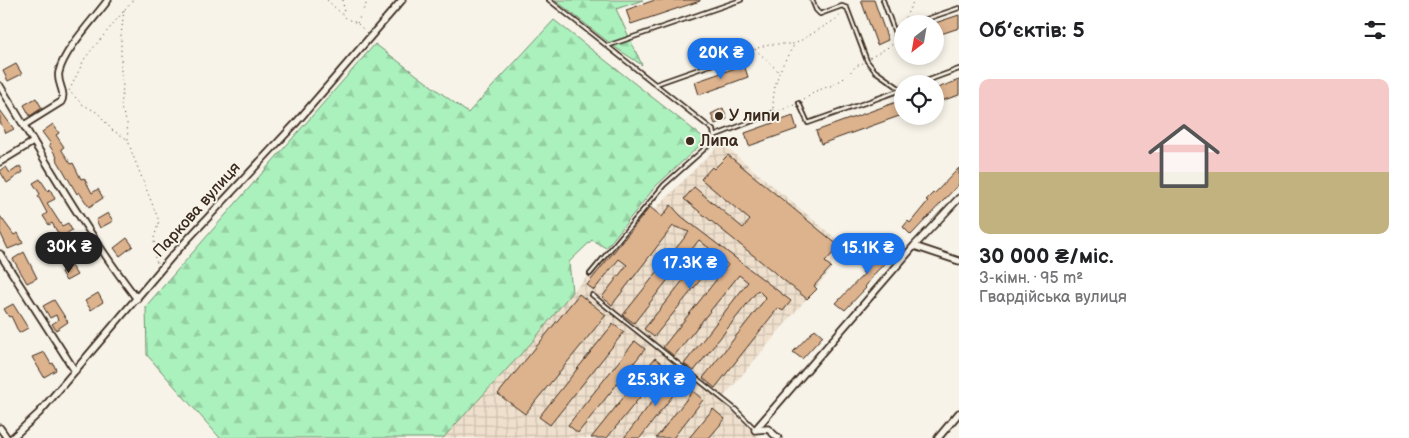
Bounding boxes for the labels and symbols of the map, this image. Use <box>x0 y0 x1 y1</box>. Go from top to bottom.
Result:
north arrow <box>894 15 944 65</box>
pin: 20K ₴ <box>686 38 756 80</box>
place label: У липи <box>729 107 780 126</box>
marker: У липи <box>713 110 725 122</box>
place label: Липа <box>699 132 739 151</box>
marker: Липа <box>684 135 696 147</box>
street label: Паркова вулиця <box>149 158 245 261</box>
pin: 30K ₴ <box>34 232 104 274</box>
pin: 15.1K ₴ <box>822 232 914 275</box>
pin: 17.3K ₴ <box>644 248 736 290</box>
pin: 25.3K ₴ <box>610 364 702 407</box>

